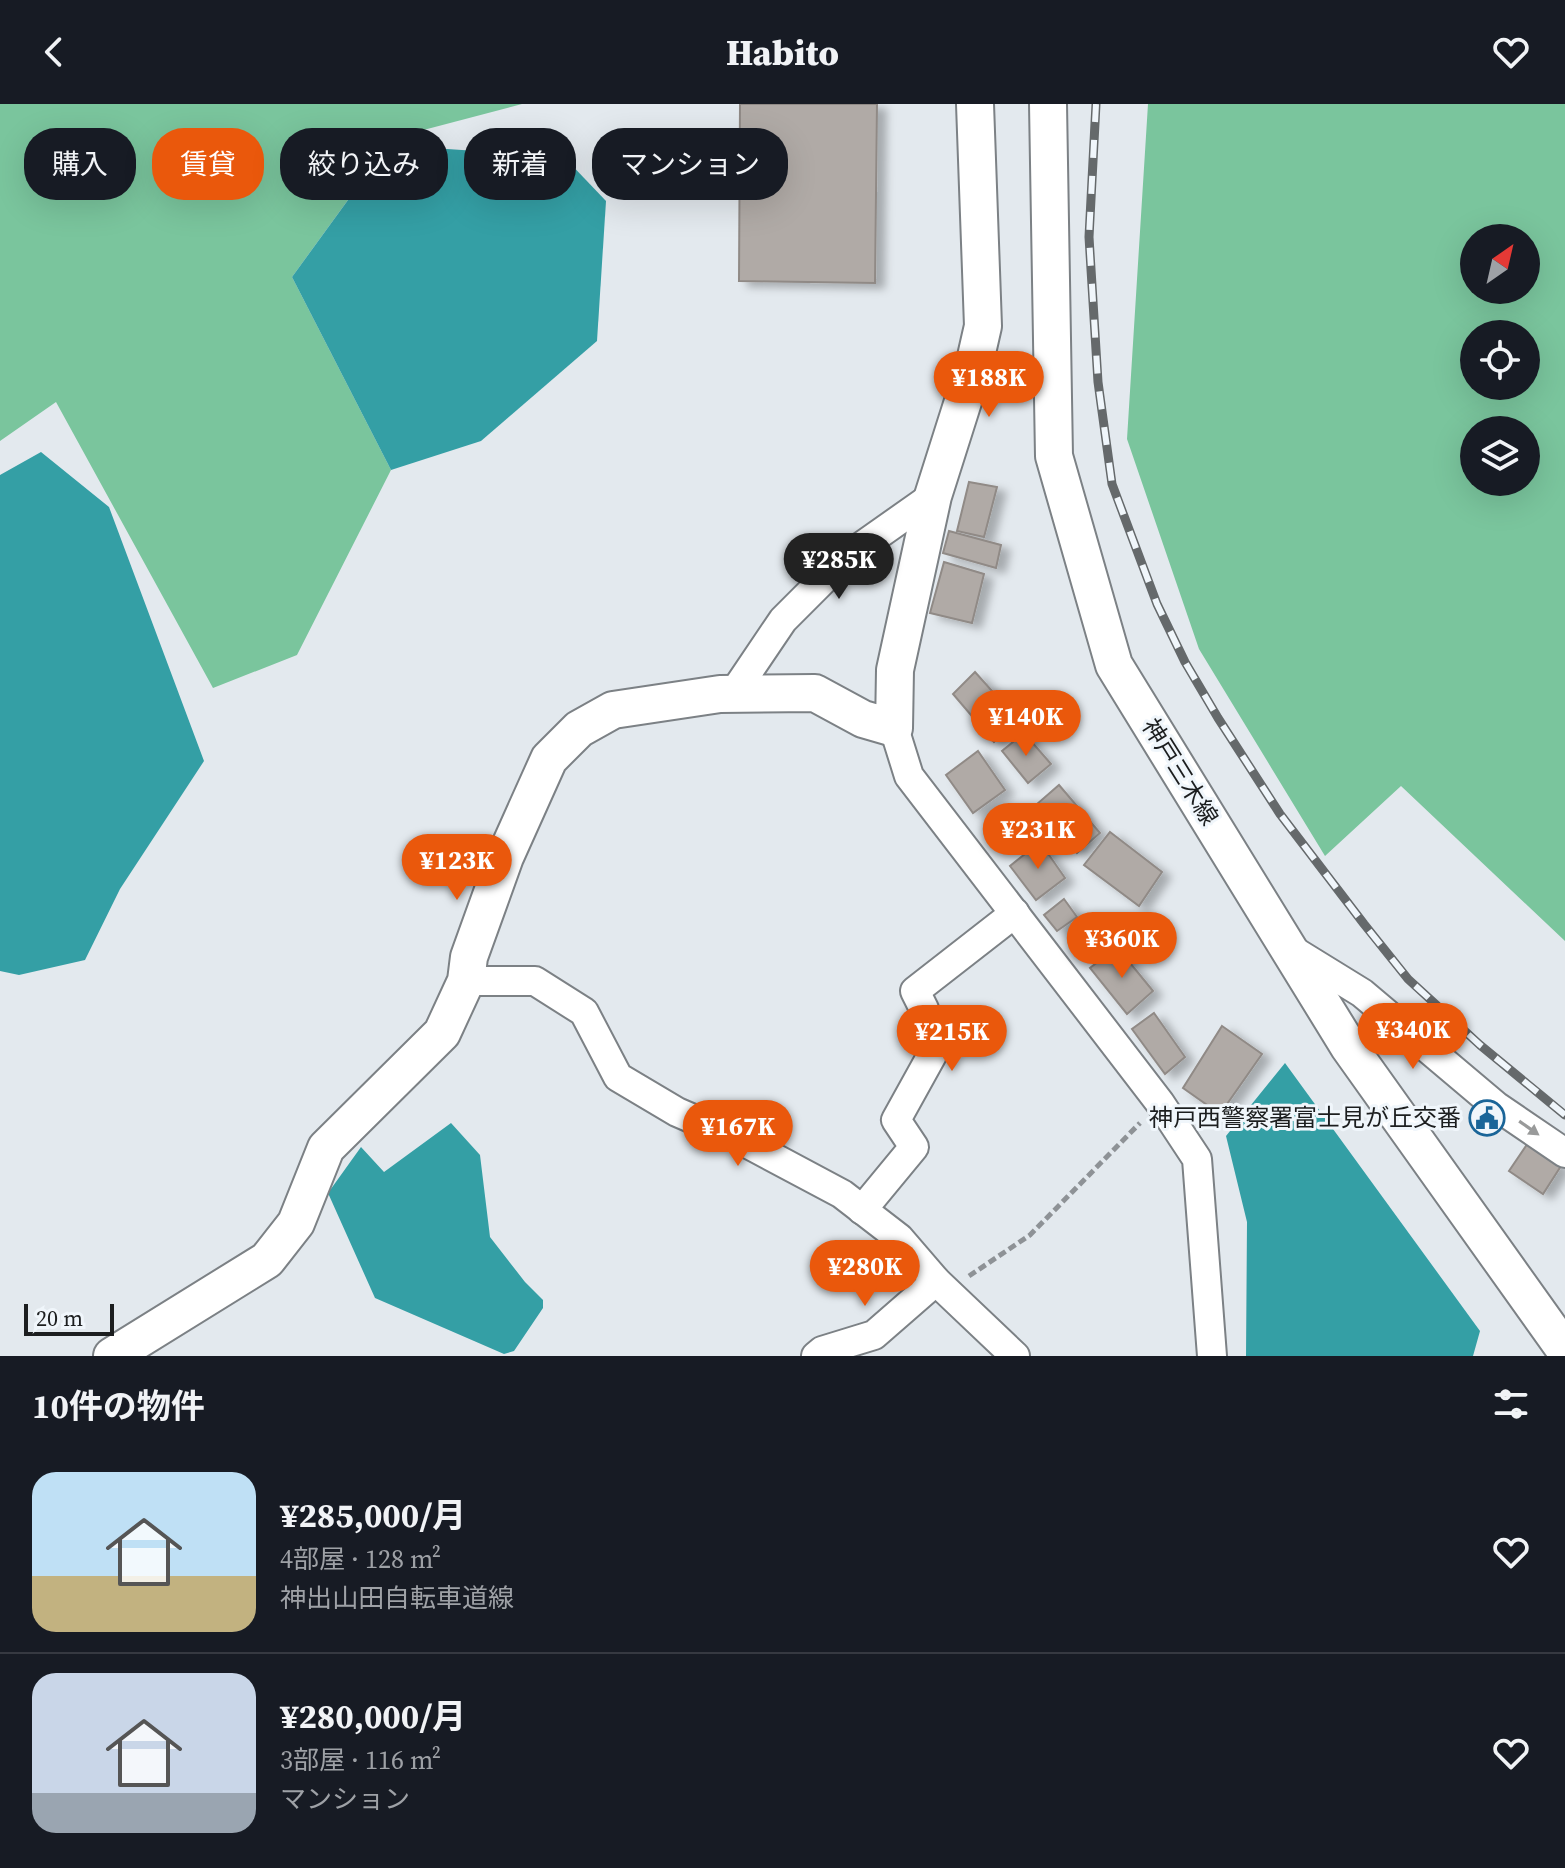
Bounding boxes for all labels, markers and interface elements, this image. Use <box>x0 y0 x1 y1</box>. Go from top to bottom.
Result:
text: Habito <box>726 28 839 77</box>
icon: back <box>32 30 76 74</box>
icon: heart <box>1489 30 1533 74</box>
chip: 購入 <box>24 128 136 200</box>
chip: 賃貸 <box>152 128 264 200</box>
chip: 絞り込み <box>280 128 448 200</box>
chip: 新着 <box>464 128 576 200</box>
chip: マンション <box>592 128 788 200</box>
north arrow <box>1460 224 1540 304</box>
map controls <box>1460 224 1540 496</box>
button: locate <box>1460 320 1540 400</box>
pin: ¥188K <box>933 351 1045 419</box>
text: ¥188K <box>952 359 1026 395</box>
button: layers <box>1460 416 1540 496</box>
pin: ¥285K <box>783 533 895 601</box>
text: ¥285K <box>802 541 876 577</box>
pin: ¥140K <box>970 690 1082 758</box>
text: ¥140K <box>989 698 1063 734</box>
street label: 神戸三木線 <box>1135 712 1226 831</box>
pin: ¥231K <box>982 803 1094 871</box>
text: ¥231K <box>1001 811 1075 847</box>
pin: ¥123K <box>401 834 513 902</box>
text: ¥123K <box>420 842 494 878</box>
pin: ¥360K <box>1066 912 1178 980</box>
text: ¥360K <box>1085 920 1159 956</box>
pin: ¥340K <box>1357 1003 1469 1071</box>
pin: ¥215K <box>896 1005 1008 1073</box>
text: ¥340K <box>1376 1011 1450 1047</box>
text: ¥215K <box>915 1013 989 1049</box>
public building icon: 神戸西警察署富士見が丘交番 <box>1468 1099 1506 1137</box>
pin: ¥167K <box>682 1100 794 1168</box>
place label: 神戸西警察署富士見が丘交番 <box>1149 1101 1461 1134</box>
text: ¥167K <box>701 1108 775 1144</box>
one-way arrow <box>1518 1120 1539 1135</box>
pin: ¥280K <box>809 1240 921 1308</box>
text: ¥280K <box>828 1248 902 1284</box>
scale bar <box>24 1300 114 1336</box>
text: 20 m <box>36 1303 83 1333</box>
icon: filters <box>1489 1382 1533 1426</box>
text: 10件の物件 <box>32 1383 205 1429</box>
text: ¥285,000/月 <box>280 1492 466 1538</box>
icon: home <box>96 1504 192 1600</box>
icon: heart <box>1489 1530 1533 1574</box>
text: 4部屋 · 128 m² <box>280 1541 441 1577</box>
text: 神出山田自転車道線 <box>280 1580 514 1616</box>
text: ¥280,000/月 <box>280 1693 466 1739</box>
icon: home <box>96 1705 192 1801</box>
icon: heart <box>1489 1731 1533 1775</box>
text: 3部屋 · 116 m² <box>280 1742 441 1778</box>
text: マンション <box>280 1781 410 1817</box>

